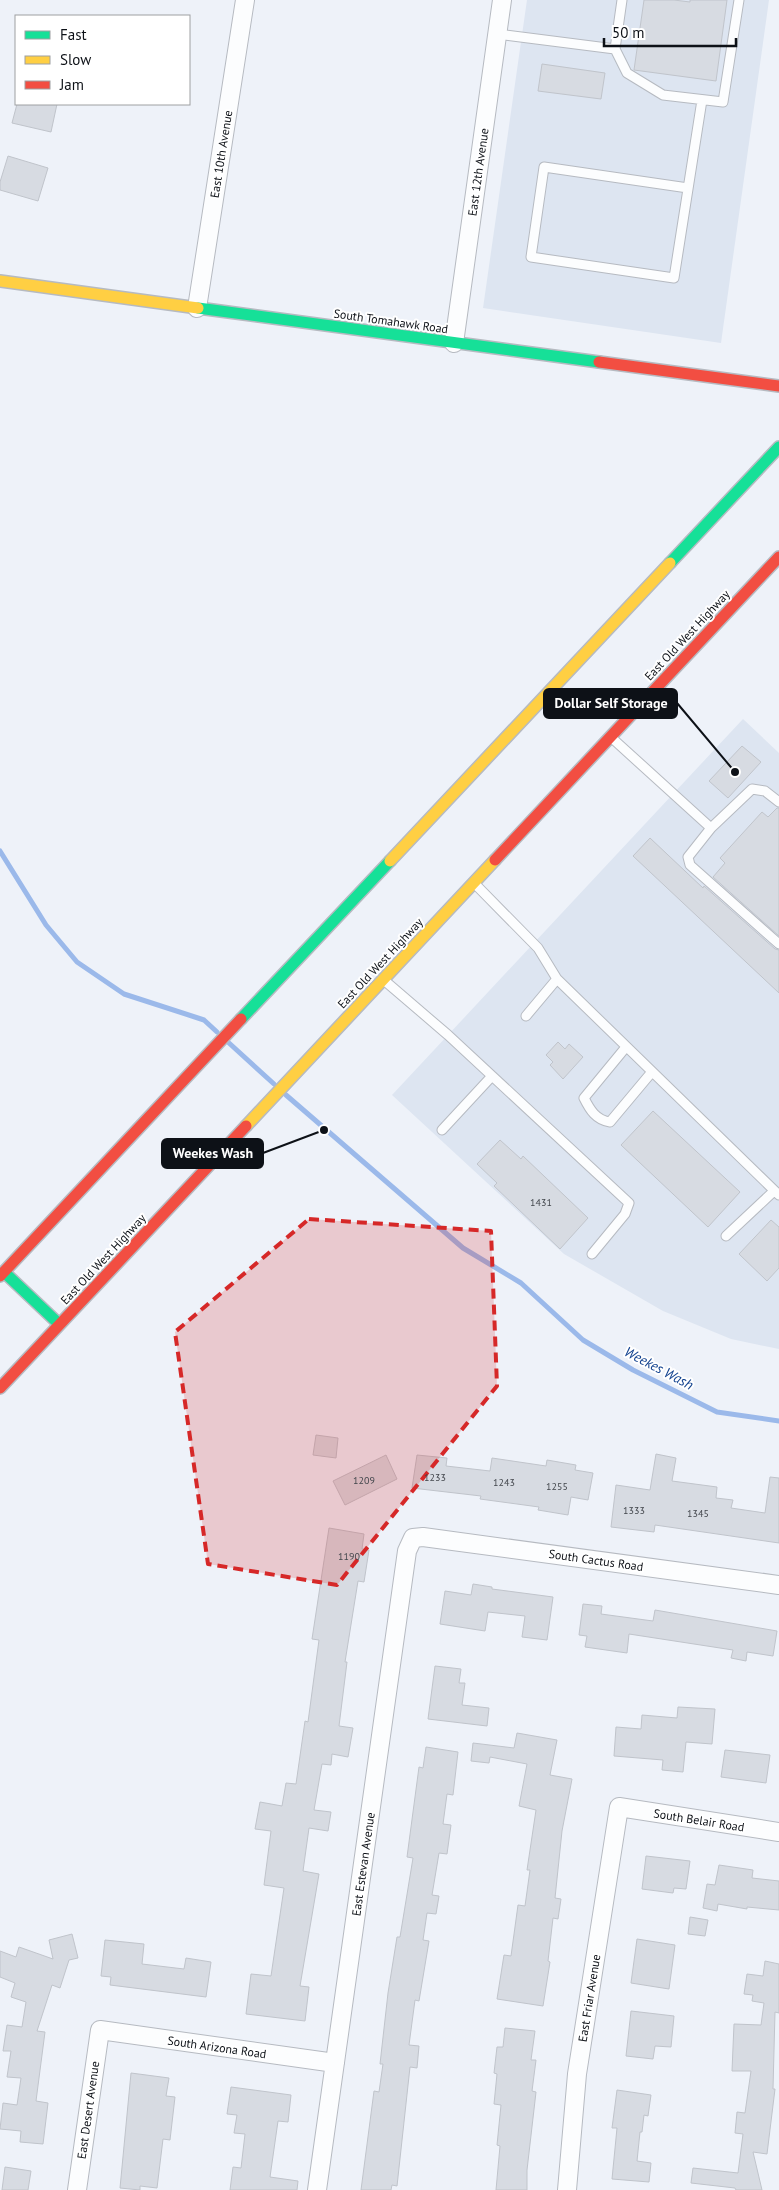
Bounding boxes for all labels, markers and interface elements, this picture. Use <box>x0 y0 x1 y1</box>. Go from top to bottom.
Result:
legend <box>15 15 190 105</box>
scale bar <box>604 15 736 47</box>
text: 50 m <box>612 23 645 42</box>
text: Fast <box>60 25 87 44</box>
text: Slow <box>60 50 91 69</box>
text: Jam <box>59 75 84 94</box>
street label: East 10th Avenue <box>207 109 235 199</box>
street label: East 12th Avenue <box>464 127 492 217</box>
street label: South Tomahawk Road <box>333 306 449 336</box>
street label: East Old West Highway <box>641 586 733 683</box>
callout: Dollar Self Storage <box>544 689 677 718</box>
text: Dollar Self Storage <box>554 694 668 712</box>
street label: East Old West Highway <box>334 914 426 1011</box>
callout: Weekes Wash <box>162 1139 263 1168</box>
text: Weekes Wash <box>173 1144 253 1162</box>
house number: 1431 <box>530 1196 552 1209</box>
street label: East Old West Highway <box>57 1210 149 1307</box>
water label: Weekes Wash <box>621 1342 697 1394</box>
house number: 1233 <box>424 1471 446 1484</box>
house number: 1209 <box>353 1474 375 1487</box>
house number: 1243 <box>493 1476 515 1489</box>
house number: 1255 <box>546 1480 568 1493</box>
house number: 1333 <box>623 1504 645 1517</box>
house number: 1345 <box>687 1507 709 1520</box>
street label: South Cactus Road <box>548 1546 644 1574</box>
house number: 1190 <box>338 1550 360 1563</box>
street label: South Belair Road <box>653 1805 745 1835</box>
street label: East Estevan Avenue <box>348 1811 378 1917</box>
street label: East Friar Avenue <box>575 1953 603 2043</box>
street label: South Arizona Road <box>167 2033 267 2061</box>
street label: East Desert Avenue <box>74 2060 102 2160</box>

